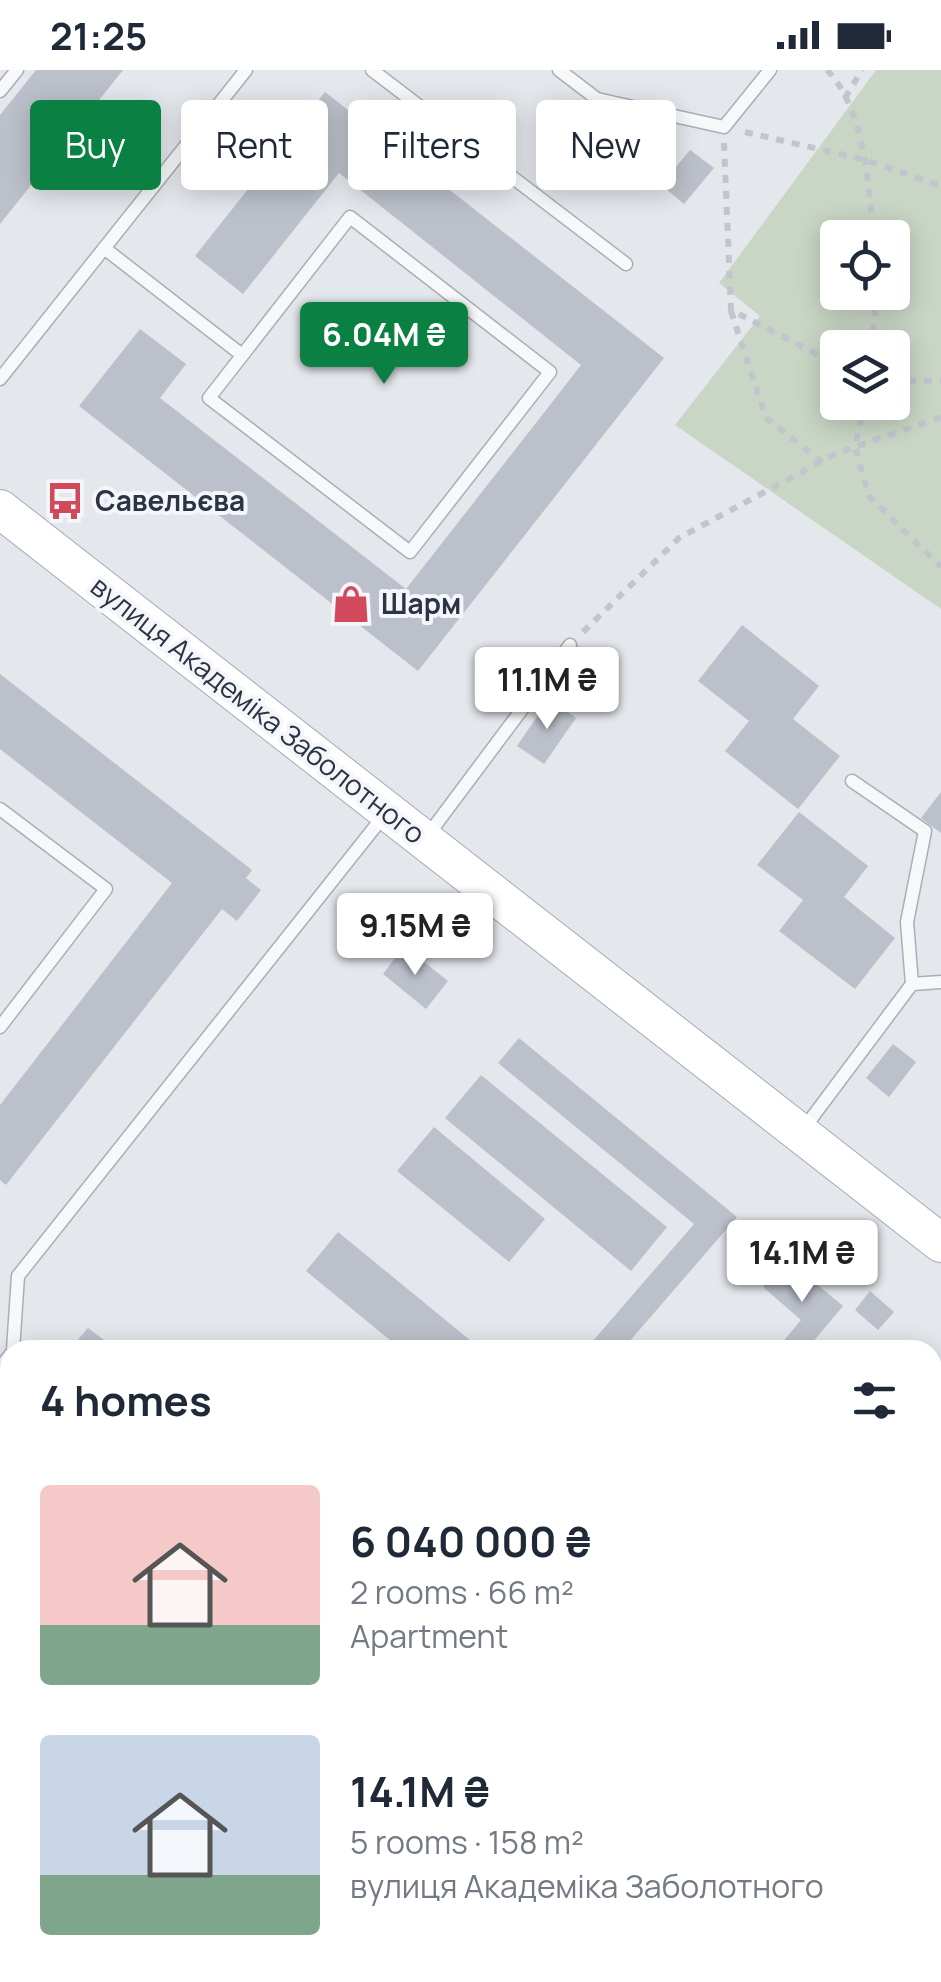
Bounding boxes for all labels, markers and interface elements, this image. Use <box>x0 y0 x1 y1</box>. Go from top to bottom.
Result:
text: 21:25 <box>50 9 147 61</box>
chip: Buy <box>30 100 161 190</box>
chip: Rent <box>181 100 328 190</box>
chip: Filters <box>348 100 516 190</box>
chip: New <box>536 100 676 190</box>
map controls <box>820 220 910 420</box>
button: locate <box>820 220 910 310</box>
pin: 6.04M ₴ <box>292 302 476 387</box>
text: 6.04M ₴ <box>322 312 446 356</box>
button: layers <box>820 330 910 420</box>
bus stop icon: Савельєва <box>44 480 86 522</box>
place label: Савельєва <box>95 481 245 519</box>
street label: вулиця Академіка Заболотного <box>84 567 434 852</box>
shop icon: Шарм <box>330 583 372 625</box>
place label: Шарм <box>381 584 461 622</box>
pin: 11.1M ₴ <box>455 647 639 732</box>
text: 11.1M ₴ <box>497 657 597 701</box>
pin: 9.15M ₴ <box>323 893 507 978</box>
text: 9.15M ₴ <box>359 903 471 947</box>
pin: 14.1M ₴ <box>710 1220 894 1305</box>
text: 14.1M ₴ <box>749 1230 855 1274</box>
text: 4 homes <box>40 1371 212 1429</box>
icon: filters <box>847 1373 902 1428</box>
text: 6 040 000 ₴ <box>350 1512 591 1570</box>
icon: home <box>120 1525 240 1645</box>
text: 2 rooms · 66 m² <box>350 1570 574 1614</box>
text: Apartment <box>350 1614 508 1658</box>
text: 14.1M ₴ <box>350 1762 490 1820</box>
icon: home <box>120 1775 240 1895</box>
text: 5 rooms · 158 m² <box>350 1820 584 1864</box>
text: вулиця Академіка Заболотного <box>350 1864 824 1908</box>

